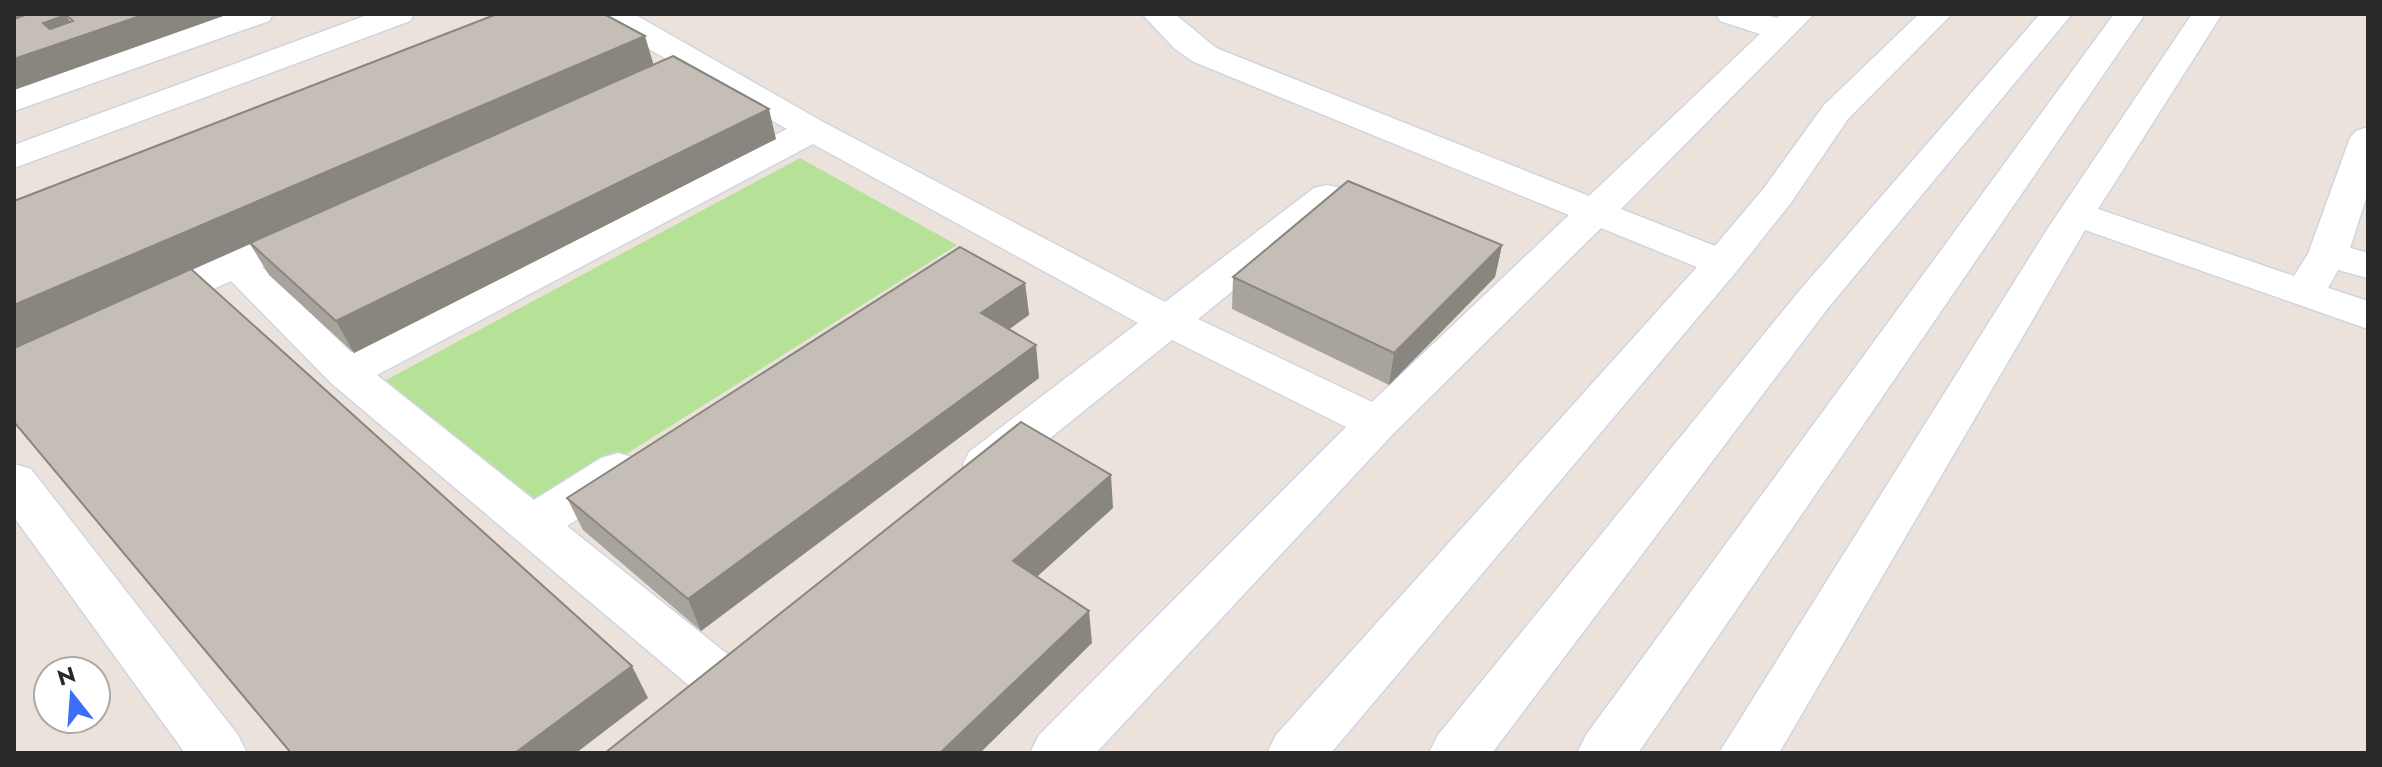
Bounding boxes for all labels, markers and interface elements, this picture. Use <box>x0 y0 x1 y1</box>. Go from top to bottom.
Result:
north arrow <box>32 655 112 735</box>
text: N <box>53 658 79 694</box>

